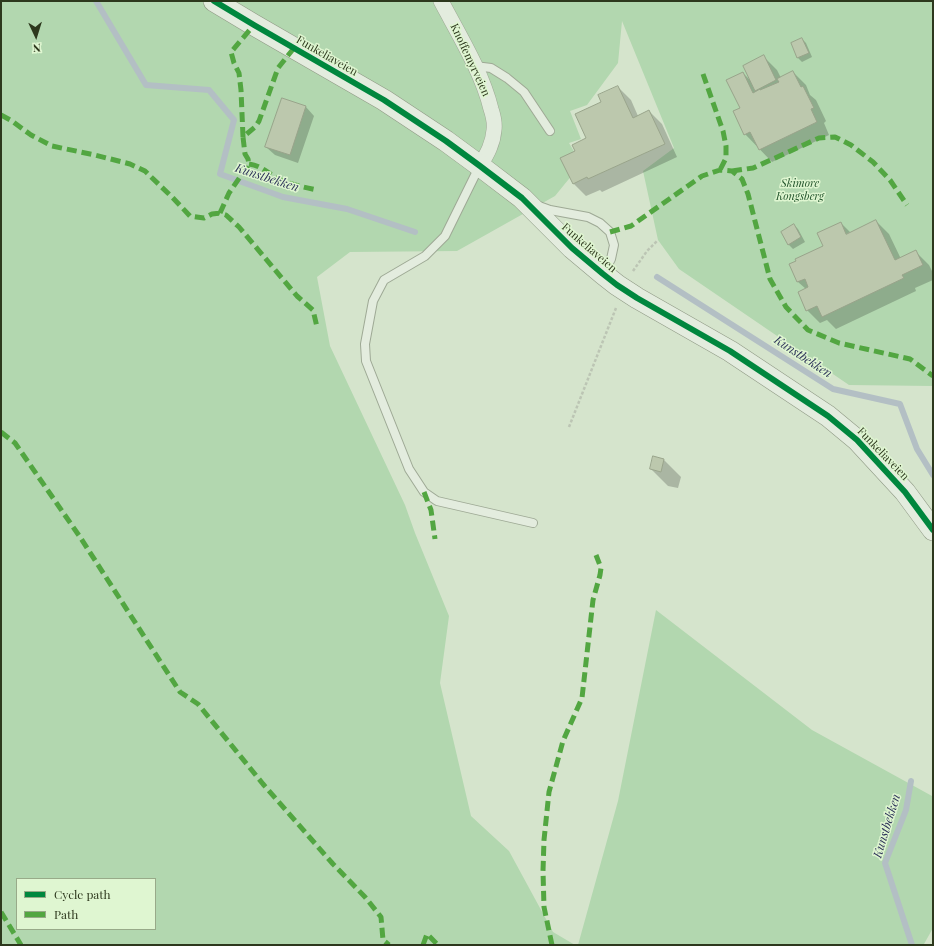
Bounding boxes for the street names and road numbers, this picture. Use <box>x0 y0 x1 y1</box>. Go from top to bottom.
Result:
street label: Knoffemyrveien <box>447 22 493 98</box>
street label: Funkeliaveien <box>294 33 360 79</box>
street label: Funkeliaveien <box>559 221 619 275</box>
street label: Funkeliaveien <box>854 425 912 483</box>

